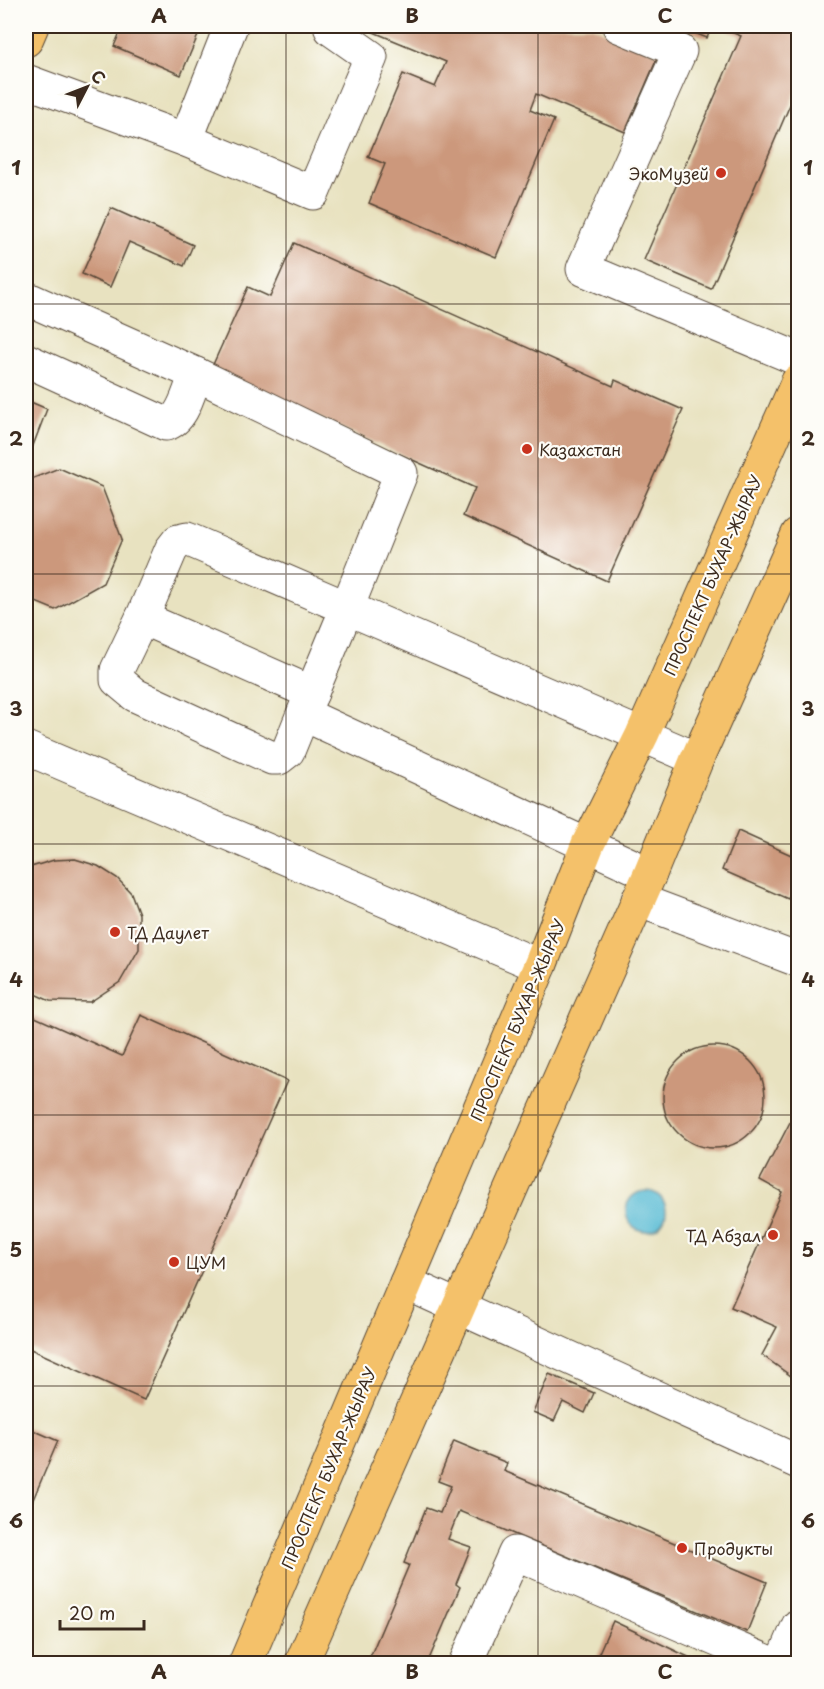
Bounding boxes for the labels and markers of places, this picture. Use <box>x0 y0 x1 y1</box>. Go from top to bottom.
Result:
place label: ЭкоМузей <box>629 161 709 185</box>
marker: ЭкоМузей <box>714 166 728 180</box>
place label: Казахстан <box>539 437 621 461</box>
marker: Казахстан <box>520 442 534 456</box>
place label: ТД Даулет <box>127 920 209 944</box>
marker: ТД Даулет <box>108 925 122 939</box>
place label: ТД Абзал <box>685 1223 761 1247</box>
marker: ТД Абзал <box>766 1228 780 1242</box>
place label: ЦУМ <box>186 1250 226 1274</box>
marker: ЦУМ <box>167 1255 181 1269</box>
place label: Продукты <box>694 1536 773 1560</box>
marker: Продукты <box>675 1541 689 1555</box>

